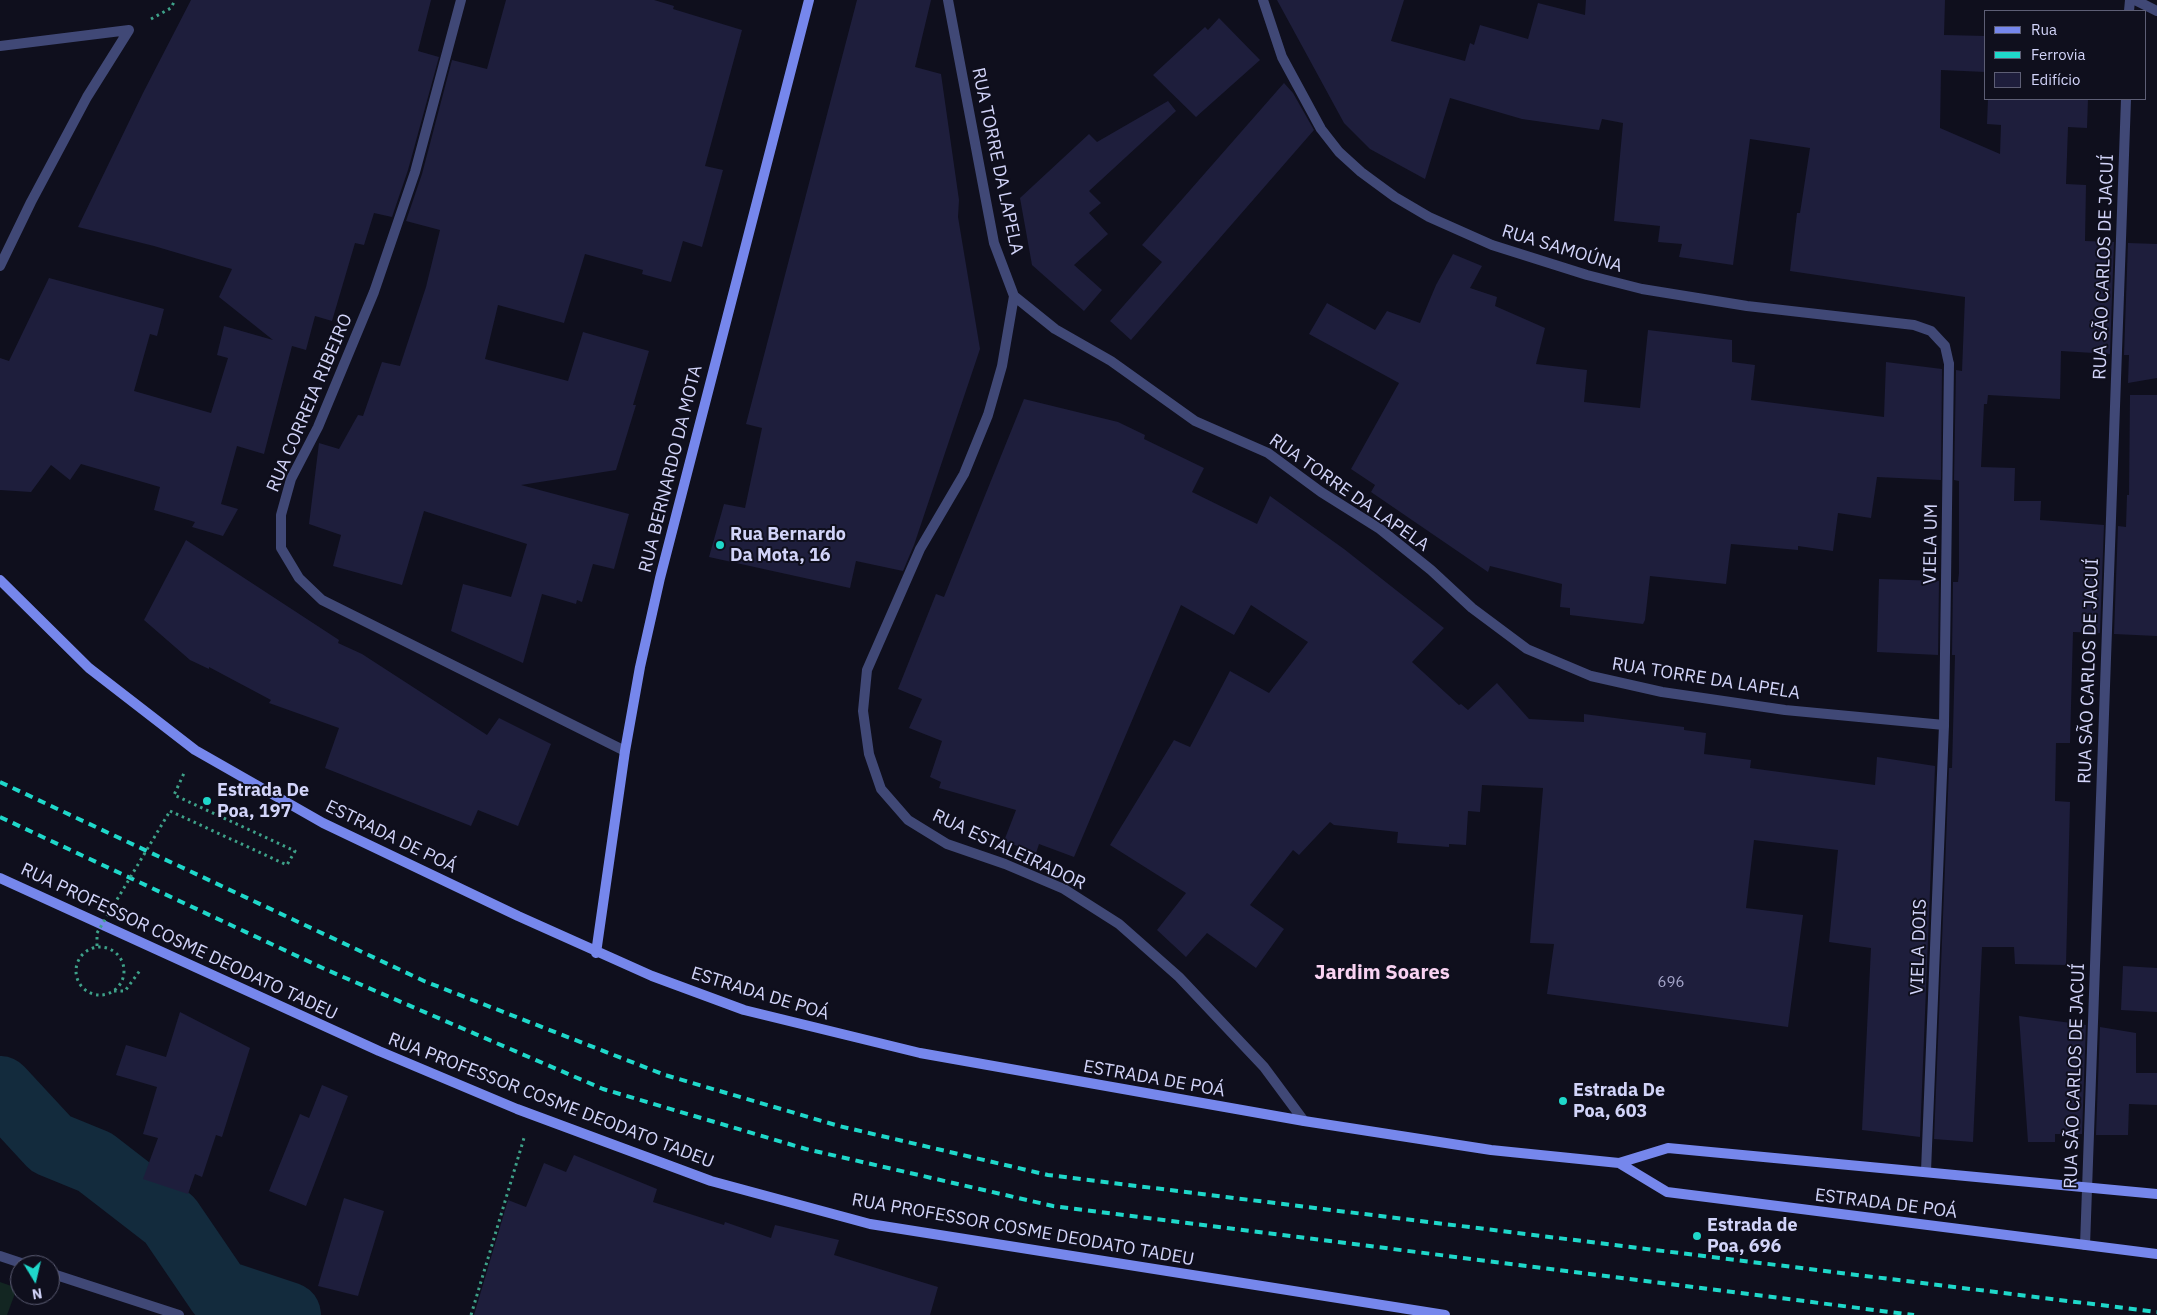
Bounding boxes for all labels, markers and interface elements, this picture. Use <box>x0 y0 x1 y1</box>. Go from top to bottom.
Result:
legend <box>1984 10 2147 100</box>
text: Rua <box>2031 20 2057 39</box>
text: Ferrovia <box>2031 45 2086 64</box>
street label: RUA TORRE DA LAPELA <box>967 66 1027 256</box>
text: Edifício <box>2031 70 2080 89</box>
street label: RUA SÃO CARLOS DE JACUÍ <box>2089 154 2119 380</box>
street label: RUA SAMOÚNA <box>1499 220 1625 278</box>
street label: RUA CORREIA RIBEIRO <box>263 311 357 495</box>
street label: RUA BERNARDO DA MOTA <box>635 363 707 575</box>
street label: RUA TORRE DA LAPELA <box>1265 430 1433 556</box>
street label: VIELA UM <box>1919 504 1943 584</box>
place label: Rua Bernardo Da Mota, 16 <box>730 524 846 566</box>
marker: Rua Bernardo Da Mota, 16 <box>714 539 726 551</box>
street label: RUA SÃO CARLOS DE JACUÍ <box>2074 558 2104 784</box>
street label: RUA TORRE DA LAPELA <box>1610 653 1802 705</box>
place label: Estrada De Poa, 197 <box>217 780 309 822</box>
marker: Estrada De Poa, 197 <box>201 795 213 807</box>
street label: ESTRADA DE POÁ <box>322 796 460 878</box>
street label: RUA ESTALEIRADOR <box>929 805 1089 895</box>
street label: RUA PROFESSOR COSME DEODATO TADEU <box>17 859 341 1025</box>
street label: VIELA DOIS <box>1907 899 1931 995</box>
district label: Jardim Soares <box>1314 961 1450 985</box>
street label: ESTRADA DE POÁ <box>688 963 832 1025</box>
street label: RUA SÃO CARLOS DE JACUÍ <box>2060 963 2090 1189</box>
house number: 696 <box>1658 974 1684 992</box>
street label: RUA PROFESSOR COSME DEODATO TADEU <box>385 1029 717 1173</box>
street label: ESTRADA DE POÁ <box>1081 1056 1227 1102</box>
place label: Estrada De Poa, 603 <box>1573 1080 1665 1122</box>
marker: Estrada De Poa, 603 <box>1557 1095 1569 1107</box>
street label: ESTRADA DE POÁ <box>1813 1185 1959 1223</box>
street label: RUA PROFESSOR COSME DEODATO TADEU <box>850 1189 1196 1271</box>
place label: Estrada de Poa, 696 <box>1707 1215 1798 1258</box>
marker: Estrada de Poa, 696 <box>1691 1230 1703 1242</box>
north arrow <box>10 1255 60 1305</box>
text: N <box>31 1284 44 1304</box>

